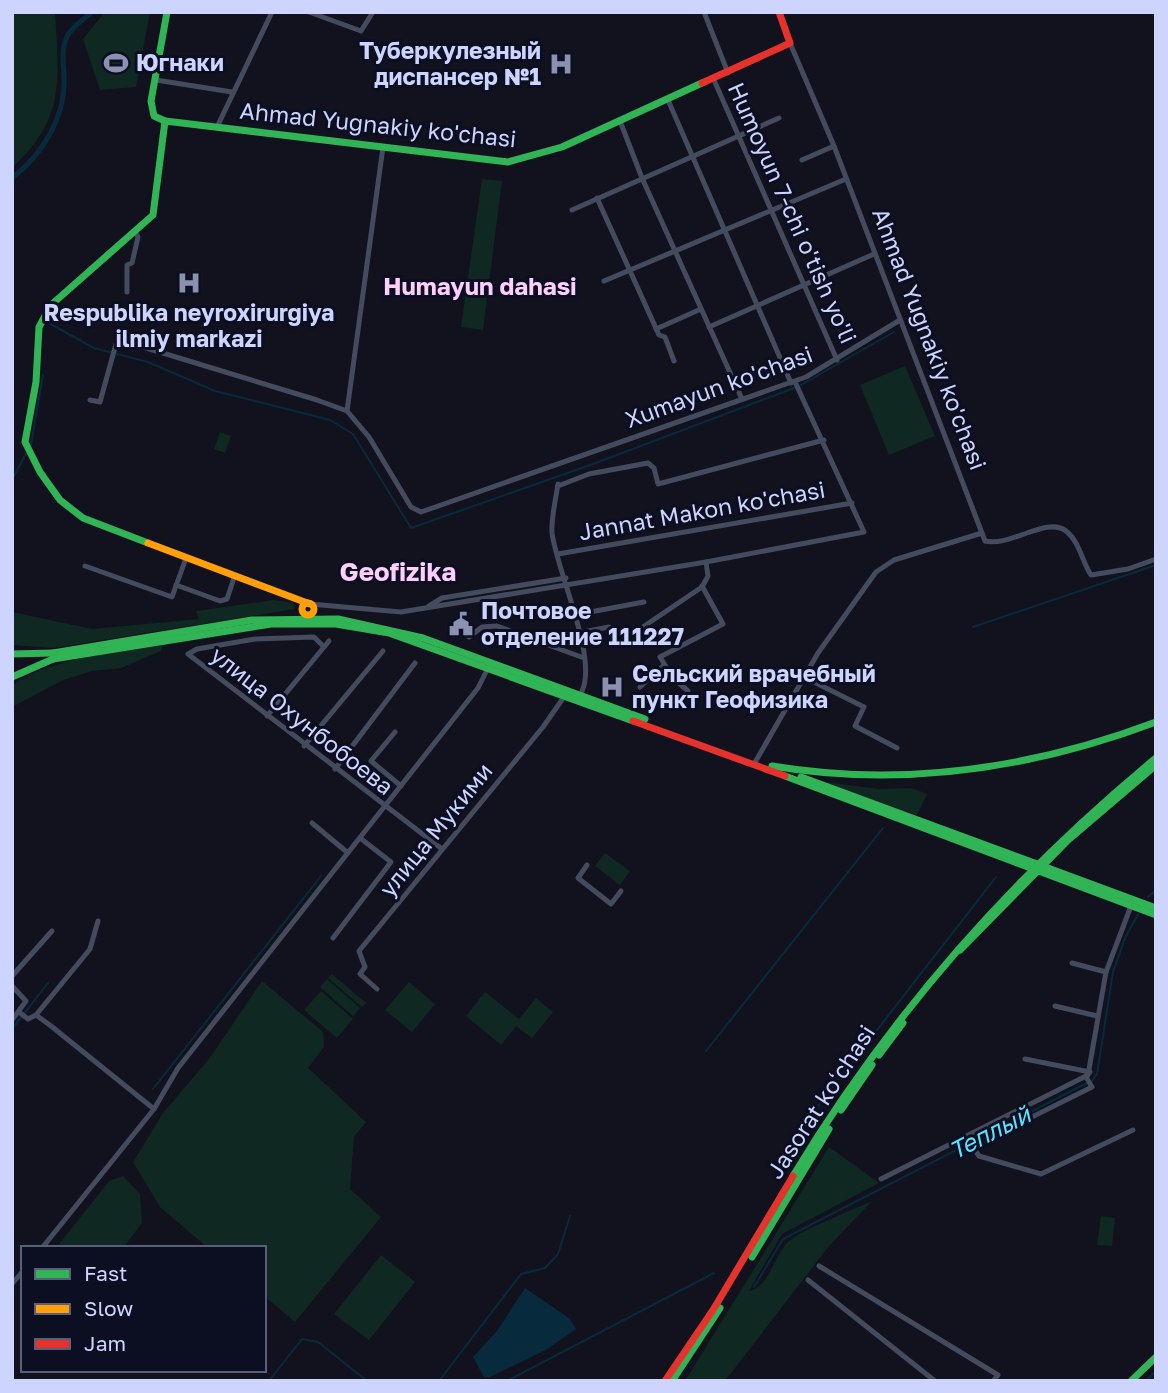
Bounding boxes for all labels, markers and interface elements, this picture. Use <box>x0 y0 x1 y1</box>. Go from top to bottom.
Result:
place label: Туберкулезный диспансер №1 <box>359 36 541 90</box>
place label: Югнаки <box>136 48 224 76</box>
sports icon: Югнаки <box>102 49 130 77</box>
hospital icon: Туберкулезный диспансер №1 <box>547 50 575 78</box>
street label: Humoyun 7-chi o'tish yo'li <box>723 78 863 347</box>
street label: Ahmad Yugnakiy ko'chasi <box>238 96 518 152</box>
street label: Ahmad Yugnakiy ko'chasi <box>867 204 993 473</box>
hospital icon: Respublika neyroxirurgiya ilmiy markazi <box>175 269 203 297</box>
district label: Humayun dahasi <box>383 271 577 300</box>
place label: Respublika neyroxirurgiya ilmiy markazi <box>44 298 334 352</box>
street label: Xumayun ko'chasi <box>621 339 816 433</box>
street label: Jannat Makon ko'chasi <box>576 475 827 545</box>
district label: Geofizika <box>340 556 456 587</box>
place label: Почтовое отделение 111227 <box>481 596 684 650</box>
public building icon: Почтовое отделение 111227 <box>447 610 475 638</box>
street label: улица Охунбобоева <box>206 640 400 800</box>
place label: Сельский врачебный пункт Геофизика <box>632 659 876 713</box>
hospital icon: Сельский врачебный пункт Геофизика <box>598 673 626 701</box>
street label: улица Мукими <box>373 757 498 902</box>
street label: Jasorat koʻchasi <box>760 1019 880 1184</box>
water label: Теплый <box>944 1098 1036 1164</box>
legend <box>21 1246 266 1372</box>
text: Fast <box>84 1260 127 1286</box>
text: Slow <box>84 1295 133 1321</box>
text: Jam <box>84 1330 126 1356</box>

